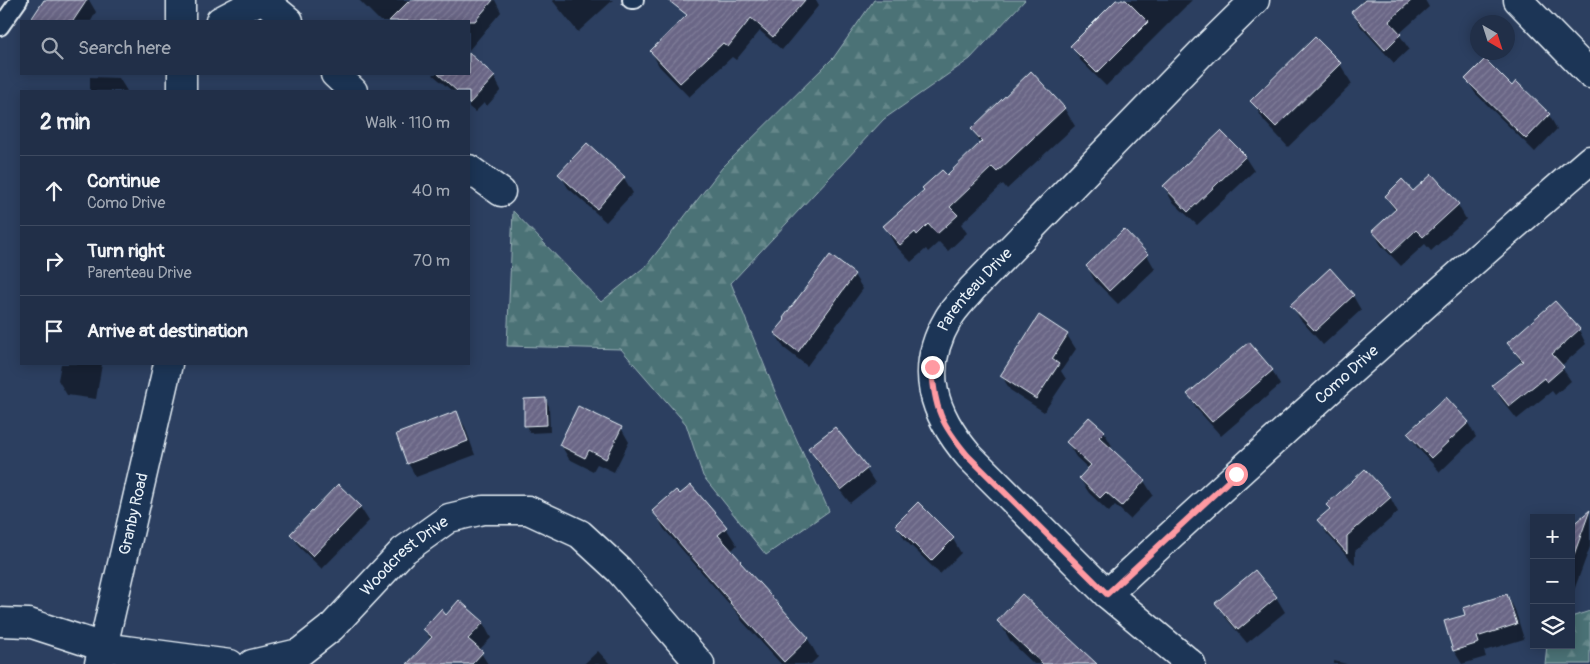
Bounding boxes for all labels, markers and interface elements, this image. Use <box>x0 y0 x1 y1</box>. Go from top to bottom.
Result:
north arrow <box>1470 15 1515 60</box>
search box <box>20 20 470 75</box>
icon: search <box>38 34 66 62</box>
text: Search here <box>78 36 171 60</box>
text: 2 min <box>40 109 90 136</box>
text: Walk · 110 m <box>365 113 450 133</box>
text: Continue <box>87 169 160 193</box>
icon: ahead <box>40 177 68 205</box>
text: 40 m <box>412 181 450 201</box>
text: Como Drive <box>87 193 165 213</box>
text: Turn right <box>87 239 165 263</box>
street label: Parenteau Drive <box>933 244 1017 335</box>
icon: right <box>40 247 68 275</box>
text: 70 m <box>413 251 450 271</box>
text: Parenteau Drive <box>87 263 192 283</box>
icon: arrive <box>40 317 68 345</box>
text: Arrive at destination <box>87 319 248 343</box>
street label: Como Drive <box>1311 341 1383 408</box>
route end <box>921 356 944 379</box>
route start <box>1225 463 1248 486</box>
street label: Granby Road <box>114 471 153 557</box>
street label: Woodcrest Drive <box>356 512 452 600</box>
map controls <box>1530 514 1575 649</box>
button: + <box>1530 514 1575 559</box>
button: − <box>1530 559 1575 604</box>
button: layers <box>1530 604 1575 649</box>

